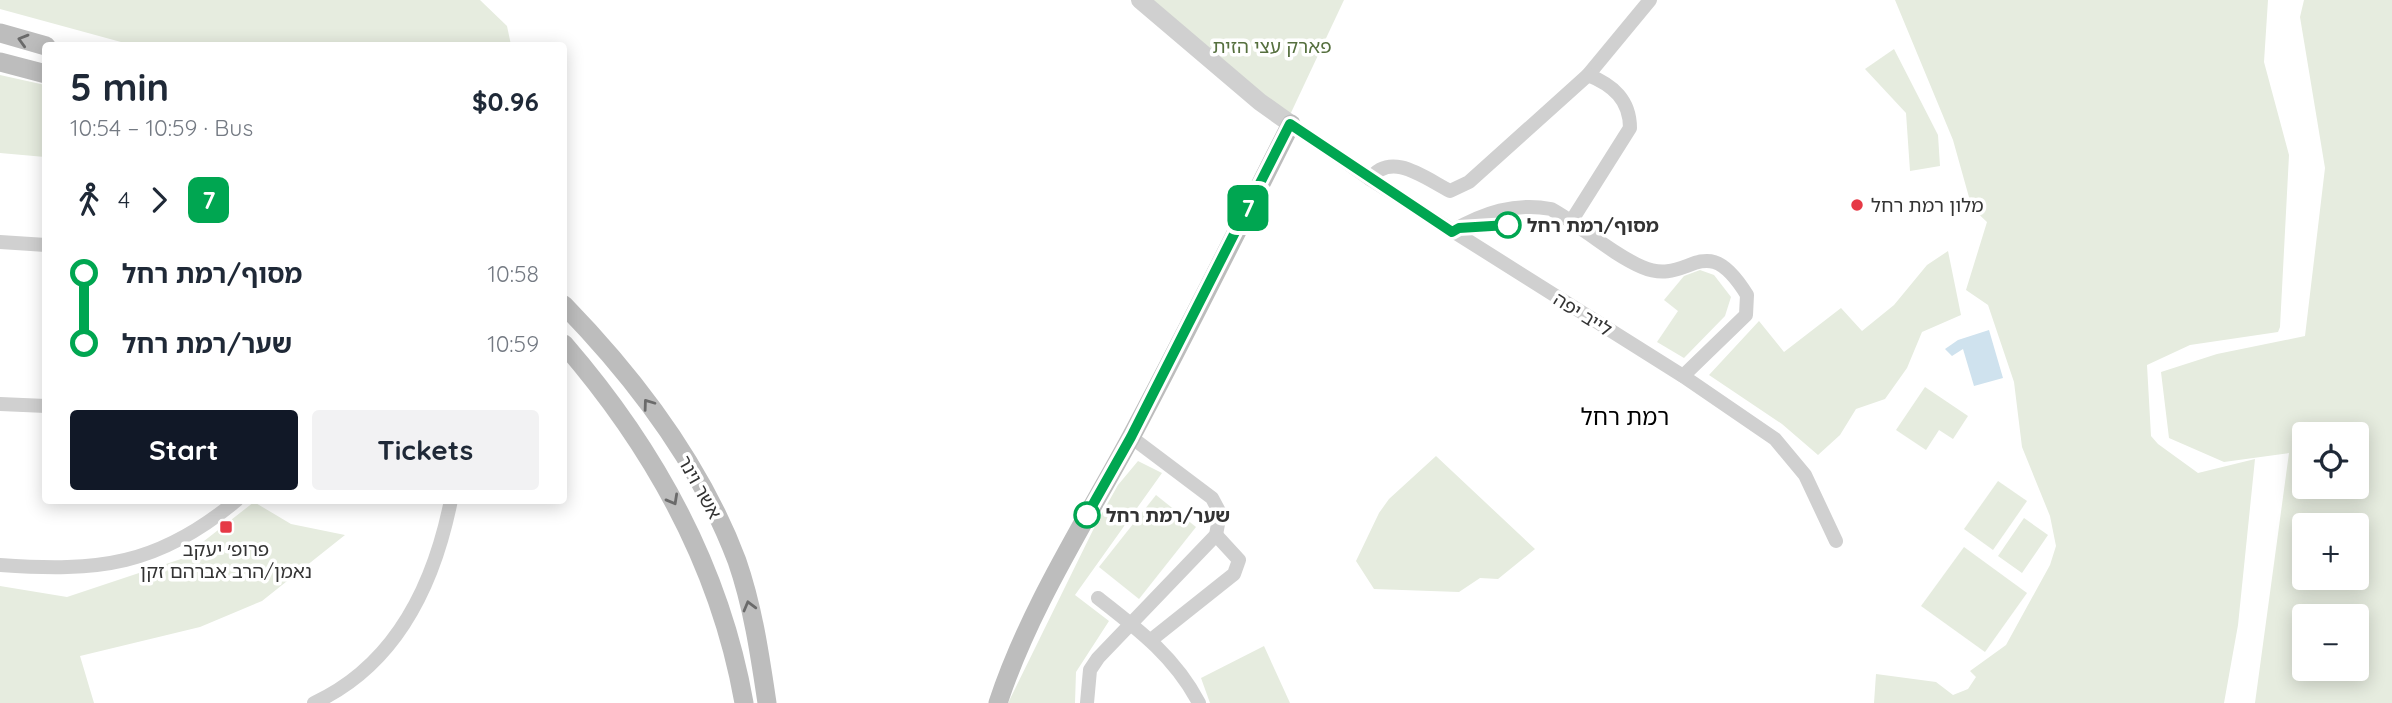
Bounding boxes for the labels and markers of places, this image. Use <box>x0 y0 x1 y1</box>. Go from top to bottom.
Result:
place label: מלון רמת רחל <box>1871 193 1984 217</box>
marker: מלון רמת רחל <box>1849 197 1865 213</box>
marker: מסוף/רמת רחל <box>1495 212 1521 238</box>
place label: מסוף/רמת רחל <box>1527 213 1659 237</box>
marker: שער/רמת רחל <box>1074 502 1100 528</box>
place label: שער/רמת רחל <box>1106 503 1230 527</box>
marker: פרופ׳ יעקב נאמן/הרב אברהם זקן <box>218 519 234 535</box>
place label: פרופ׳ יעקב נאמן/הרב אברהם זקן <box>140 537 312 583</box>

